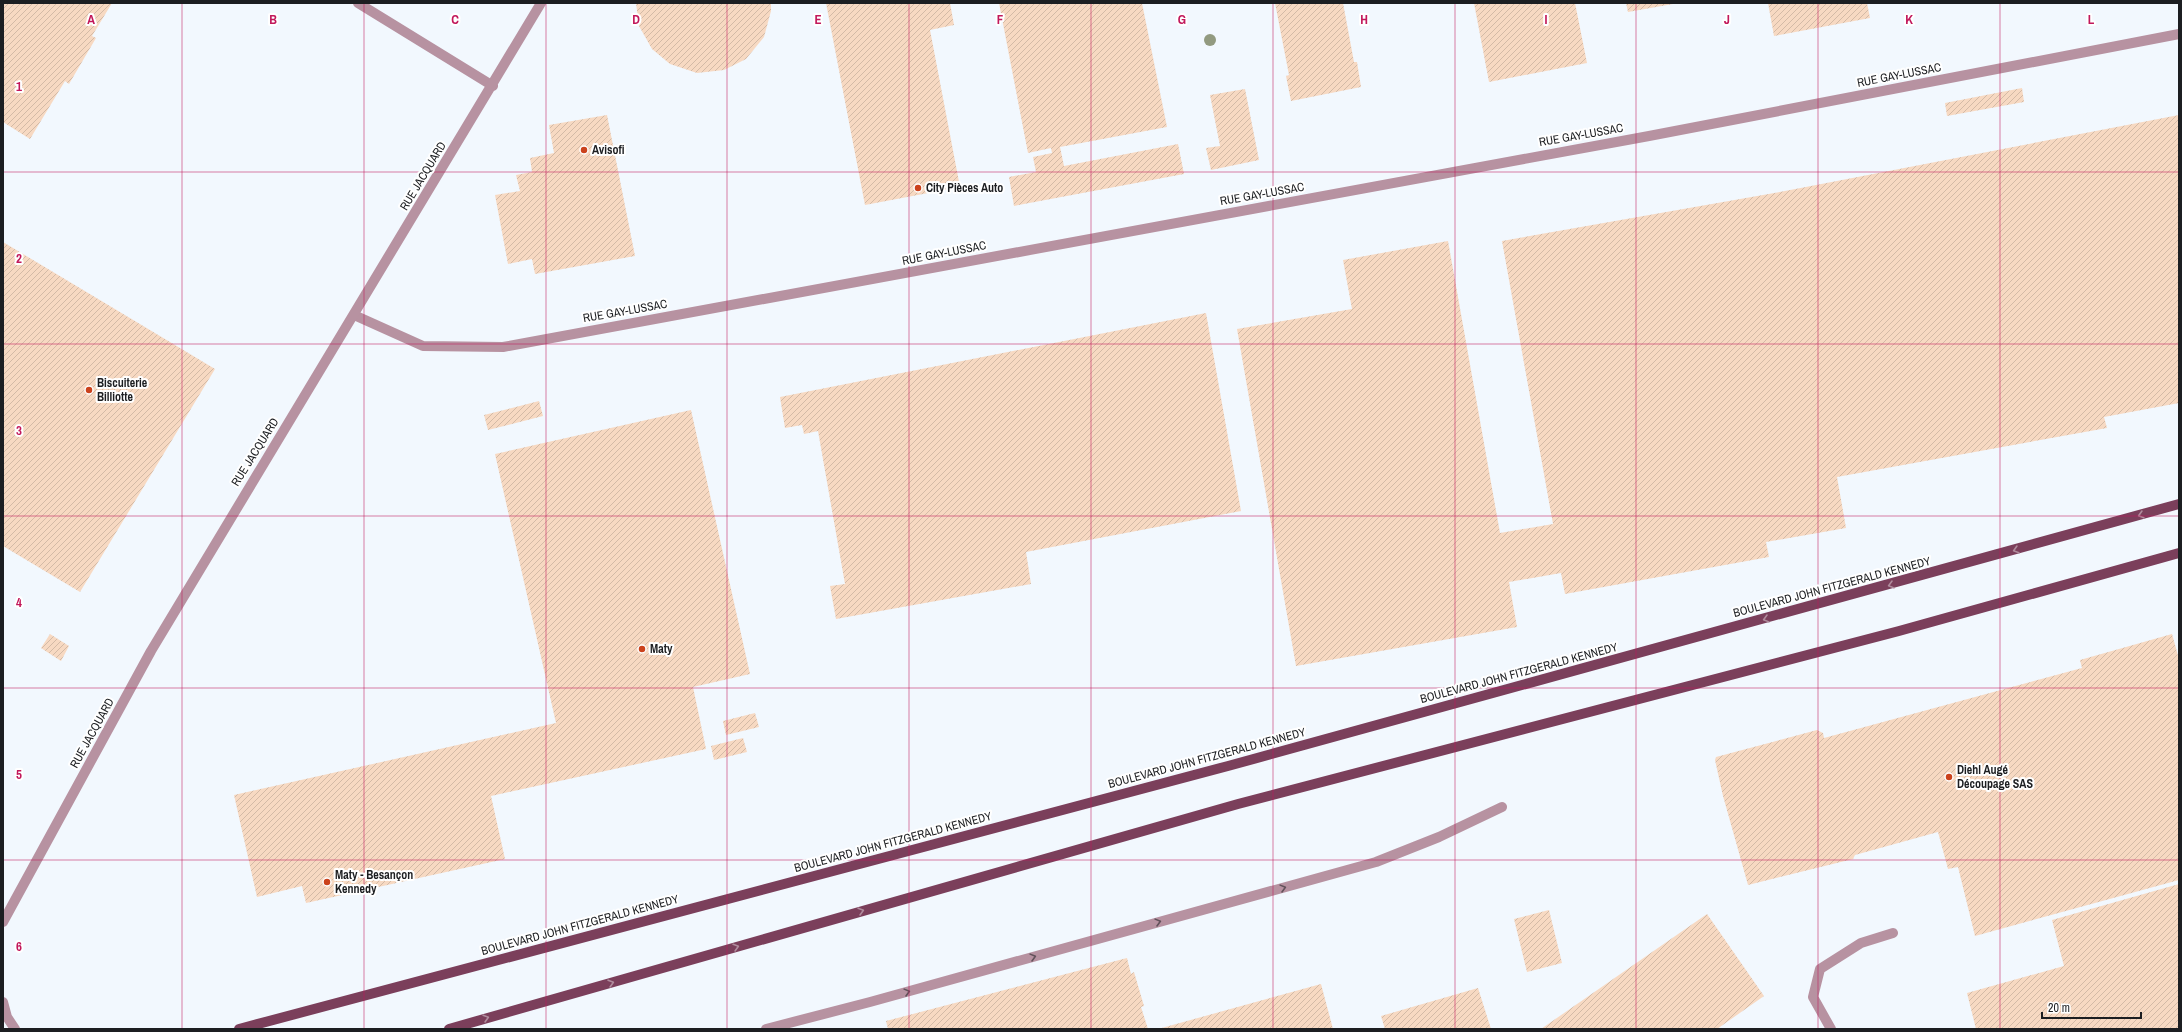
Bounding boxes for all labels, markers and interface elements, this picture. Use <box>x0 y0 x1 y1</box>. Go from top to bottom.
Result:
text: A <box>87 11 95 28</box>
text: B <box>269 11 277 28</box>
text: C <box>451 11 459 28</box>
text: D <box>632 11 640 28</box>
text: E <box>814 11 822 28</box>
text: F <box>997 11 1004 28</box>
text: G <box>1178 11 1186 28</box>
text: H <box>1360 11 1368 28</box>
text: I <box>1545 11 1548 28</box>
text: J <box>1724 11 1730 28</box>
text: K <box>1905 11 1913 28</box>
text: L <box>2088 11 2095 28</box>
street label: RUE GAY-LUSSAC <box>1856 59 1942 91</box>
text: 1 <box>16 78 22 95</box>
street label: RUE GAY-LUSSAC <box>1538 120 1624 150</box>
street label: RUE JACQUARD <box>396 139 450 213</box>
place label: Avisofi <box>592 142 624 158</box>
marker: Avisofi <box>579 145 589 155</box>
street label: RUE GAY-LUSSAC <box>1219 179 1305 209</box>
place label: City Pièces Auto <box>926 180 1003 196</box>
marker: City Pièces Auto <box>913 183 923 193</box>
street label: RUE GAY-LUSSAC <box>901 237 987 269</box>
text: 2 <box>16 250 22 267</box>
street label: RUE GAY-LUSSAC <box>582 296 668 326</box>
place label: Biscuiterie Billiotte <box>97 375 148 405</box>
marker: Biscuiterie Billiotte <box>84 385 94 395</box>
street label: RUE JACQUARD <box>228 415 282 489</box>
text: 3 <box>16 422 22 439</box>
one-way arrow <box>2138 510 2145 518</box>
one-way arrow <box>2013 545 2020 554</box>
street label: BOULEVARD JOHN FITZGERALD KENNEDY <box>1732 553 1933 621</box>
one-way arrow <box>1888 580 1895 589</box>
text: 4 <box>16 594 22 611</box>
one-way arrow <box>1762 614 1769 623</box>
street label: BOULEVARD JOHN FITZGERALD KENNEDY <box>1419 639 1620 707</box>
place label: Maty <box>650 641 673 657</box>
marker: Maty <box>637 644 647 654</box>
street label: RUE JACQUARD <box>66 695 118 771</box>
street label: BOULEVARD JOHN FITZGERALD KENNEDY <box>1107 724 1308 792</box>
place label: Diehl Augé Découpage SAS <box>1957 762 2033 792</box>
text: 5 <box>16 766 22 783</box>
marker: Diehl Augé Découpage SAS <box>1944 772 1954 782</box>
street label: BOULEVARD JOHN FITZGERALD KENNEDY <box>793 808 994 876</box>
place label: Maty - Besançon Kennedy <box>335 867 413 897</box>
marker: Maty - Besançon Kennedy <box>322 877 332 887</box>
one-way arrow <box>1279 884 1286 893</box>
street label: BOULEVARD JOHN FITZGERALD KENNEDY <box>480 891 681 959</box>
one-way arrow <box>857 907 864 916</box>
one-way arrow <box>1155 919 1161 927</box>
text: 6 <box>16 938 22 955</box>
one-way arrow <box>732 943 739 952</box>
one-way arrow <box>1029 953 1036 962</box>
one-way arrow <box>607 979 614 988</box>
one-way arrow <box>904 988 911 997</box>
scale bar <box>2042 994 2141 1020</box>
text: 20 m <box>2048 1000 2070 1016</box>
one-way arrow <box>482 1014 489 1023</box>

